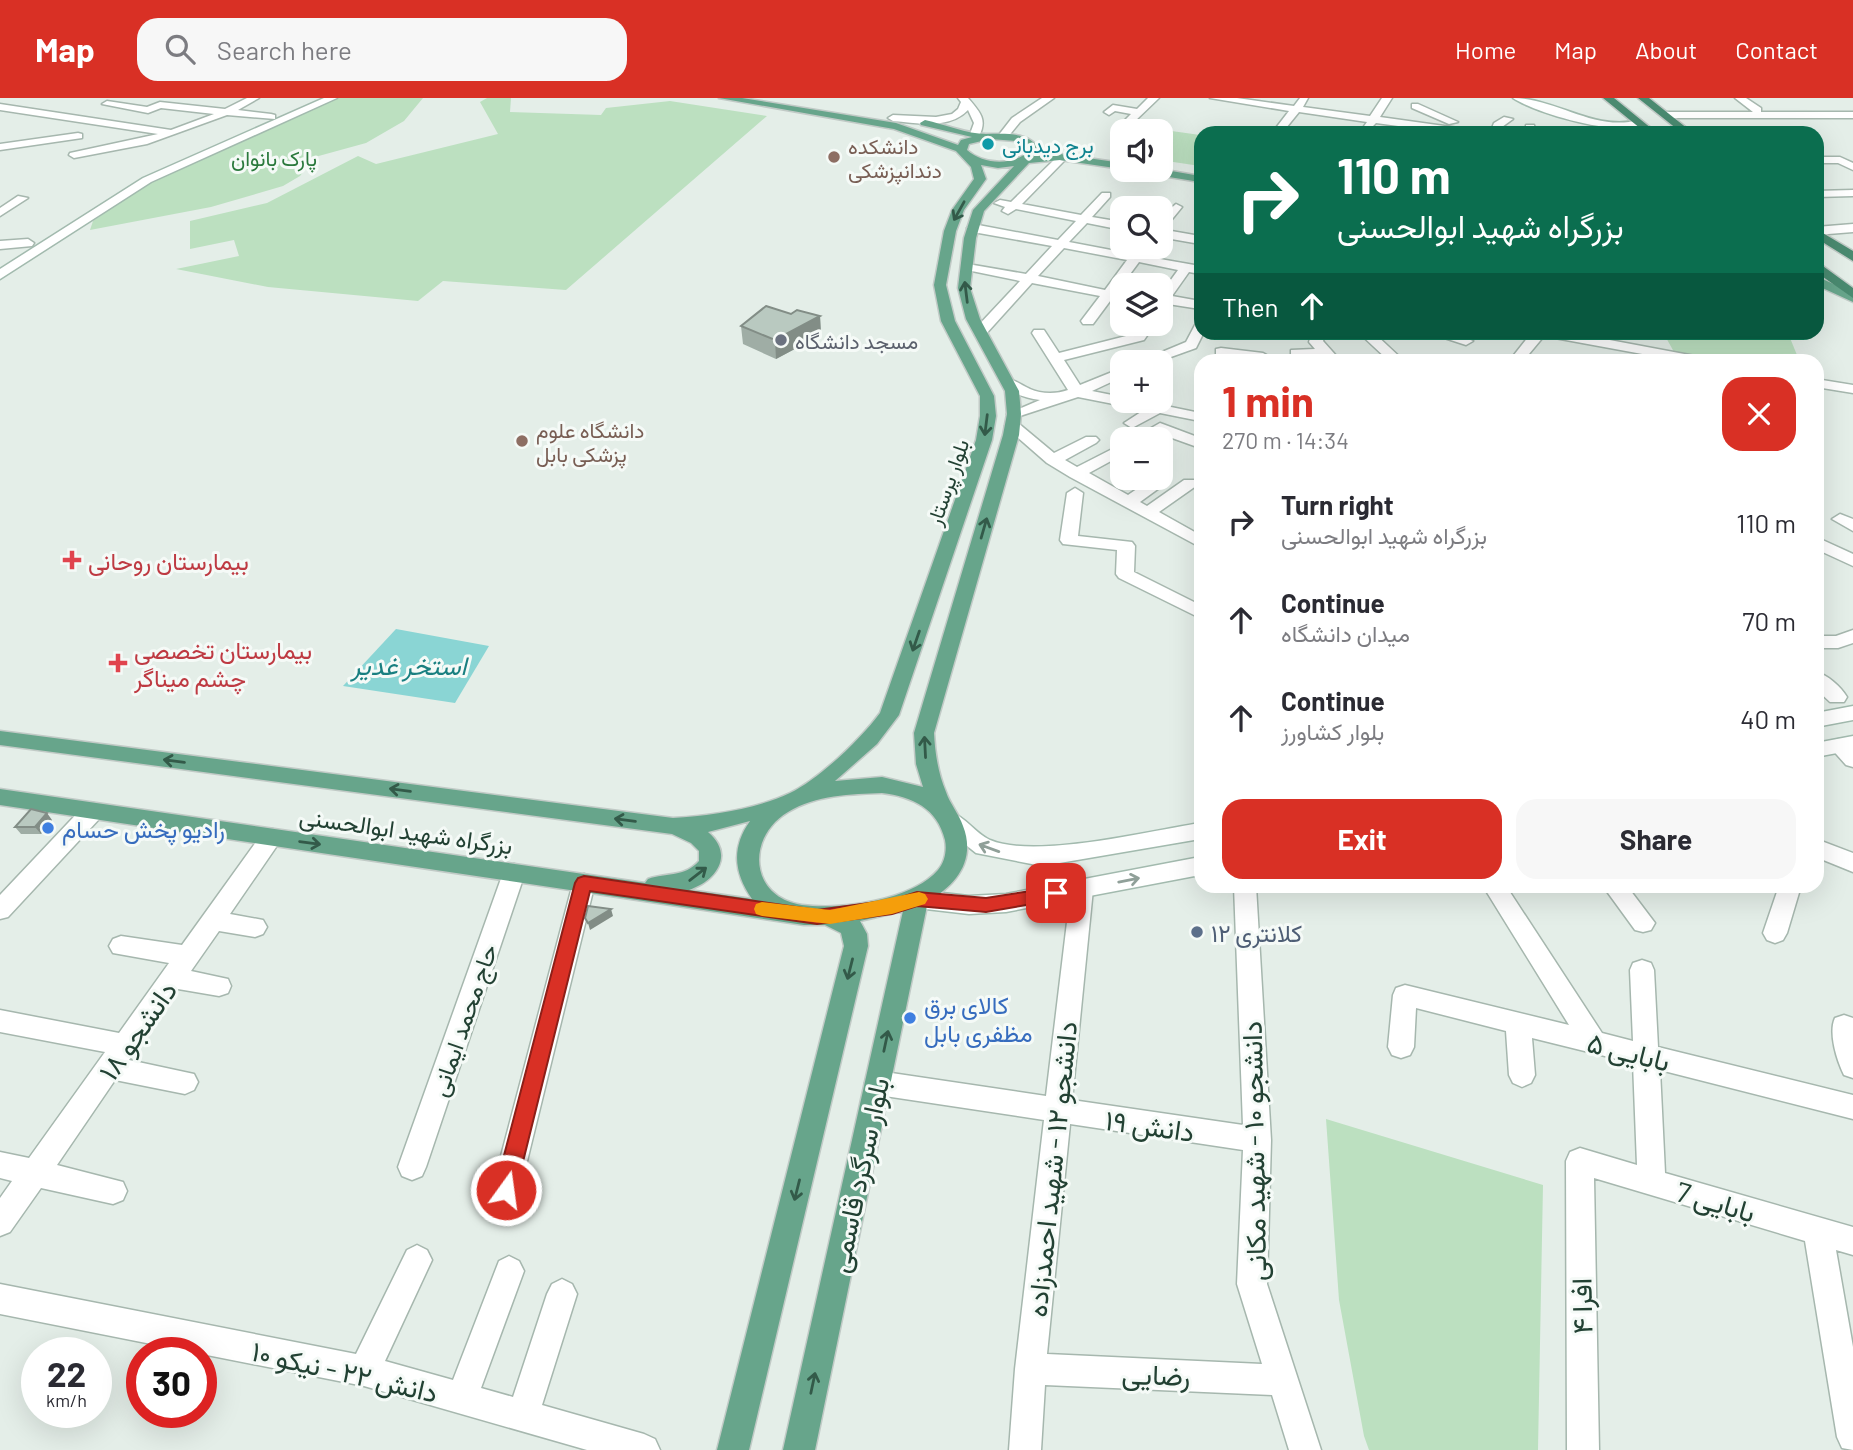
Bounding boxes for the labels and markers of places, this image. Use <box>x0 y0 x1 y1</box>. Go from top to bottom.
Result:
place label: برج دیدبانی <box>1002 132 1094 160</box>
place label: دانشکده دندانپزشکی <box>848 133 942 185</box>
marker: برج دیدبانی <box>980 136 996 152</box>
marker: دانشکده دندانپزشکی <box>826 149 842 165</box>
place label: مسجد دانشگاه <box>795 328 918 354</box>
marker: مسجد دانشگاه <box>773 332 789 348</box>
place label: دانشگاه علوم پزشکی بابل <box>536 417 644 469</box>
marker: دانشگاه علوم پزشکی بابل <box>514 433 530 449</box>
place label: بیمارستان روحانی <box>88 546 249 577</box>
marker: بیمارستان روحانی <box>62 550 82 570</box>
place label: بیمارستان تخصصی چشم میناگر <box>133 635 312 695</box>
marker: بیمارستان تخصصی چشم میناگر <box>108 653 128 673</box>
place label: رادیو پخش حسام <box>62 814 225 846</box>
marker: رادیو پخش حسام <box>40 820 56 836</box>
pin <box>1026 863 1086 923</box>
place label: کلانتری ۱۲ <box>1211 918 1302 949</box>
marker: کلانتری ۱۲ <box>1189 924 1205 940</box>
place label: کالای برق مظفری بابل <box>924 990 1032 1049</box>
marker: کالای برق مظفری بابل <box>902 1010 918 1026</box>

